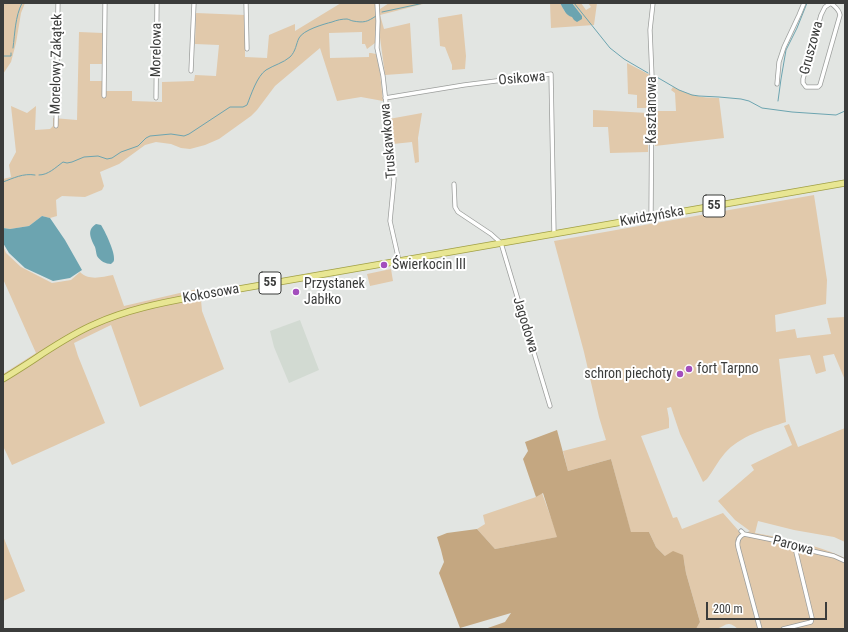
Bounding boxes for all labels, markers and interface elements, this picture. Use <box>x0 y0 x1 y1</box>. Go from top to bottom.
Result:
street label: Morelowy Zakątek <box>48 13 66 115</box>
street label: Gruszowa <box>797 19 827 77</box>
street label: Morelowa <box>148 23 166 77</box>
street label: Osikowa <box>498 69 546 89</box>
street label: Kasztanowa <box>644 76 660 144</box>
street label: Truskawkowa <box>377 103 401 179</box>
road number: 55 <box>703 195 725 217</box>
street label: Kwidzyńska <box>619 203 685 231</box>
place label: Świerkocin III <box>392 257 466 273</box>
marker: Świerkocin III <box>379 260 389 270</box>
road number: 55 <box>259 272 281 294</box>
place label: Przystanek Jabłko <box>304 276 365 308</box>
street label: Kokosowa <box>181 281 241 307</box>
marker: Przystanek Jabłko <box>291 287 301 297</box>
street label: Jagodowa <box>509 295 541 355</box>
place label: fort Tarpno <box>697 361 759 377</box>
marker: fort Tarpno <box>684 364 694 374</box>
place label: schron piechoty <box>584 366 672 382</box>
marker: schron piechoty <box>675 369 685 379</box>
street label: Parowa <box>771 533 815 559</box>
scale bar <box>708 594 829 620</box>
text: 200 m <box>713 602 743 616</box>

